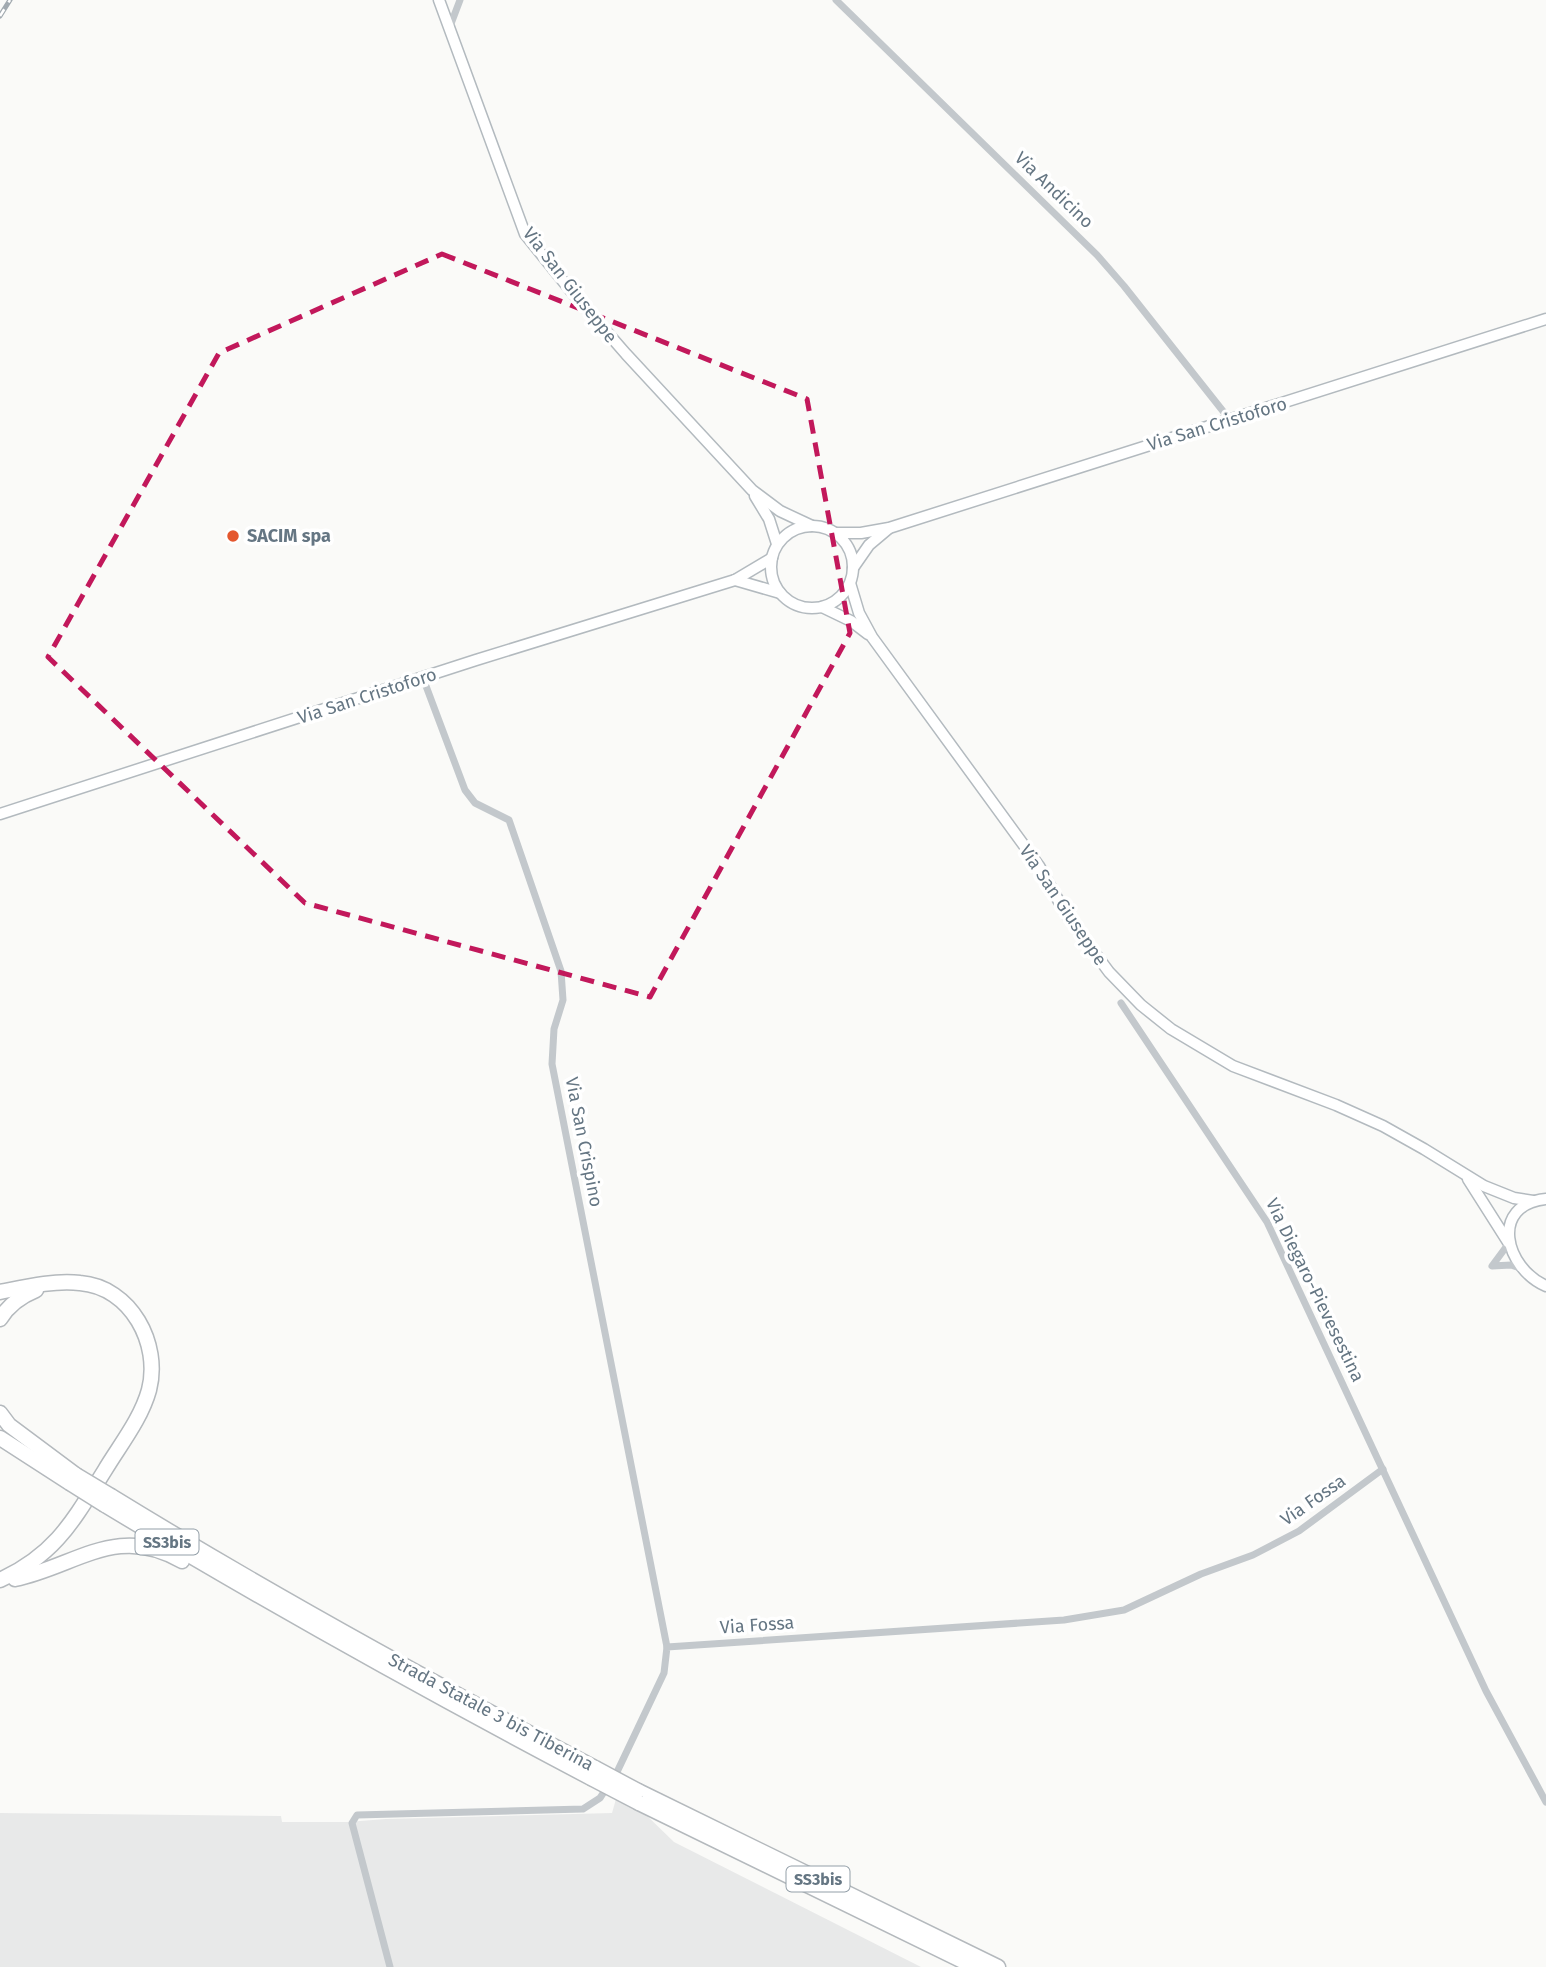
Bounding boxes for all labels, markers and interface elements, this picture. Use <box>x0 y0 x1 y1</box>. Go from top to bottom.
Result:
street label: Via Andicino <box>1010 147 1098 233</box>
street label: Via San Giuseppe <box>518 223 622 347</box>
street label: Via San Cristoforo <box>1145 392 1289 456</box>
place label: SACIM spa <box>247 525 331 547</box>
marker: SACIM spa <box>225 528 241 544</box>
street label: Via San Cristoforo <box>295 663 439 729</box>
street label: Via San Giuseppe <box>1014 840 1112 970</box>
street label: Via San Crispino <box>561 1075 607 1209</box>
street label: Via Diegaro-Pievesestina <box>1261 1195 1369 1385</box>
street label: Via Fossa <box>1276 1470 1350 1530</box>
road number: SS3bis <box>136 1530 198 1554</box>
street label: Via Fossa <box>719 1611 795 1639</box>
street label: Strada Statale 3 bis Tiberina <box>385 1648 597 1776</box>
road number: SS3bis <box>786 1867 850 1892</box>

